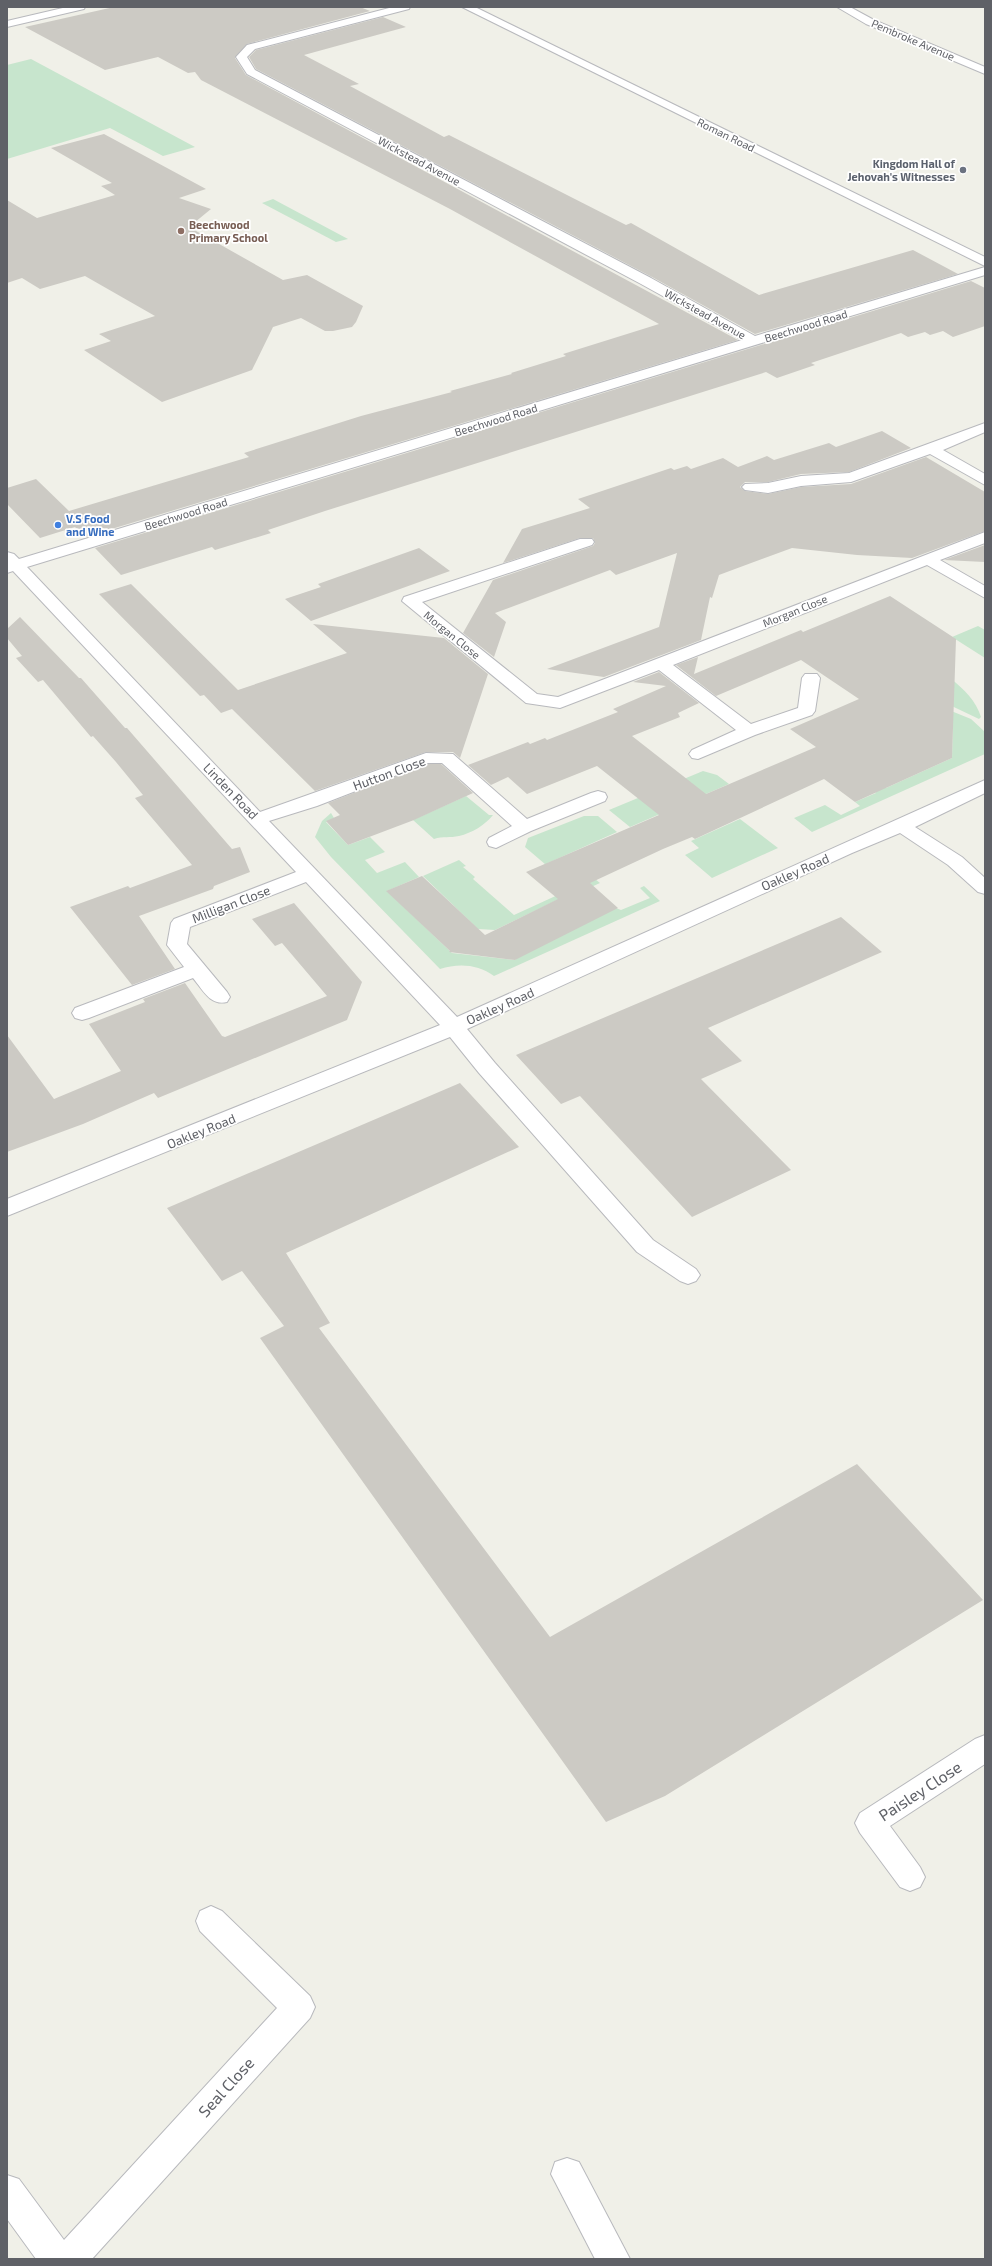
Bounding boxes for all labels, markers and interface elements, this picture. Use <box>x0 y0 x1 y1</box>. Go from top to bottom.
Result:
street label: Pembroke Avenue <box>870 16 957 63</box>
street label: Roman Road <box>695 115 757 154</box>
street label: Wickstead Avenue <box>376 133 463 188</box>
place label: Kingdom Hall of Jehovah's Witnesses <box>847 157 956 183</box>
marker: Kingdom Hall of Jehovah's Witnesses <box>958 165 968 175</box>
place label: Beechwood Primary School <box>189 218 268 245</box>
marker: Beechwood Primary School <box>176 226 186 236</box>
street label: Wickstead Avenue <box>662 286 748 341</box>
street label: Beechwood Road <box>763 307 849 344</box>
street label: Beechwood Road <box>453 401 539 438</box>
street label: Beechwood Road <box>143 495 229 532</box>
place label: V.S Food and Wine <box>66 512 114 538</box>
marker: V.S Food and Wine <box>53 520 63 530</box>
street label: Morgan Close <box>761 592 829 629</box>
street label: Morgan Close <box>422 608 483 661</box>
street label: Hutton Close <box>351 752 427 794</box>
street label: Linden Road <box>200 759 262 823</box>
street label: Oakley Road <box>759 850 831 894</box>
street label: Milligan Close <box>190 882 272 926</box>
street label: Oakley Road <box>464 984 536 1028</box>
street label: Oakley Road <box>164 1110 238 1152</box>
street label: Paisley Close <box>875 1757 965 1824</box>
street label: Seal Close <box>194 2053 257 2121</box>

